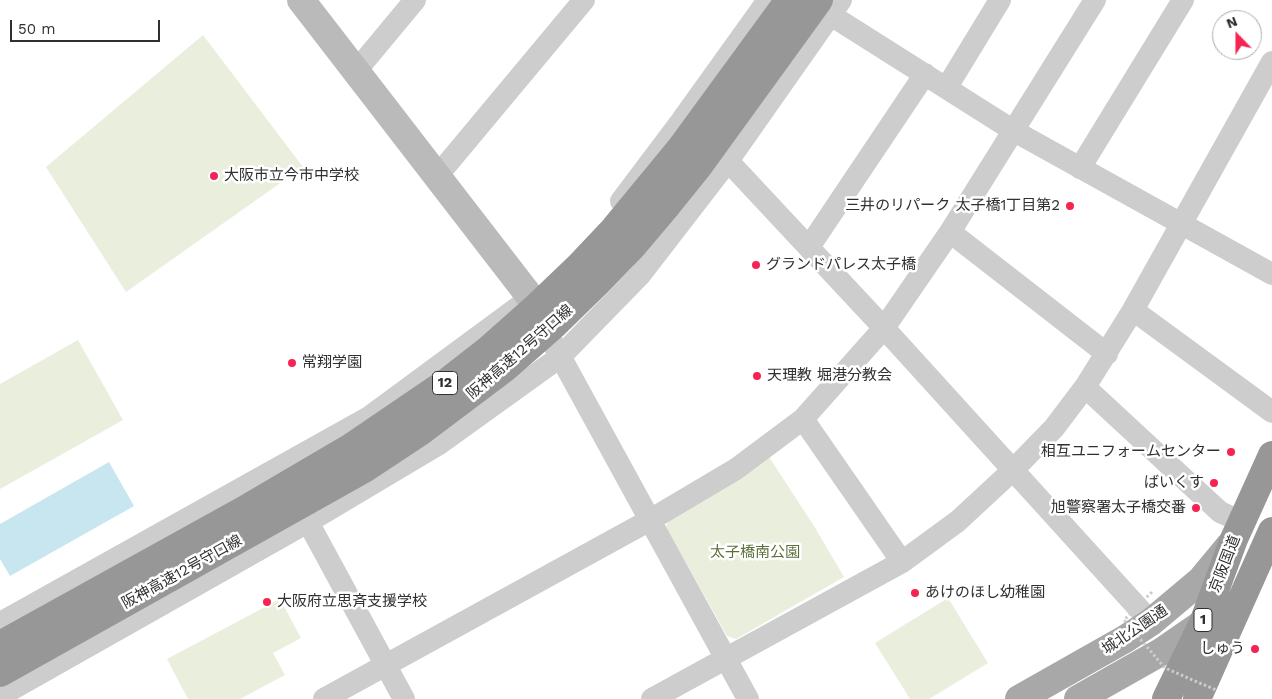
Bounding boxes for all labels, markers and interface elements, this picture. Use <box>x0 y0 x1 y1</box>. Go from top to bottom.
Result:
scale bar <box>12 10 162 42</box>
north arrow <box>1212 10 1262 60</box>
text: N <box>1224 13 1240 31</box>
text: 50 m <box>18 20 55 38</box>
place label: 大阪市立今市中学校 <box>224 167 359 185</box>
marker: 大阪市立今市中学校 <box>208 170 220 182</box>
place label: 三井のリパーク 太子橋1丁目第2 <box>845 197 1060 215</box>
marker: 三井のリパーク 太子橋1丁目第2 <box>1064 200 1076 212</box>
place label: グランドパレス太子橋 <box>766 256 916 274</box>
marker: グランドパレス太子橋 <box>750 259 762 271</box>
street label: 阪神高速12号守口線 <box>463 301 577 403</box>
place label: 常翔学園 <box>302 354 362 372</box>
marker: 常翔学園 <box>286 357 298 369</box>
place label: 天理教 堀港分教会 <box>767 367 892 385</box>
marker: 天理教 堀港分教会 <box>751 370 763 382</box>
road number: 12 <box>432 372 458 394</box>
place label: 相互ユニフォームセンター <box>1041 443 1221 461</box>
marker: 相互ユニフォームセンター <box>1225 446 1237 458</box>
place label: ばいくす <box>1144 474 1204 492</box>
marker: ばいくす <box>1208 477 1220 489</box>
place label: 旭警察署太子橋交番 <box>1051 499 1186 517</box>
marker: 旭警察署太子橋交番 <box>1190 502 1202 514</box>
street label: 阪神高速12号守口線 <box>119 532 245 612</box>
street label: 京阪国道 <box>1206 533 1244 595</box>
park label: 太子橋南公園 <box>710 544 800 562</box>
place label: あけのほし幼稚園 <box>925 584 1045 602</box>
marker: あけのほし幼稚園 <box>909 587 921 599</box>
place label: 大阪府立思斉支援学校 <box>277 593 427 611</box>
marker: 大阪府立思斉支援学校 <box>261 596 273 608</box>
street label: 城北公園通 <box>1099 602 1171 658</box>
road number: 1 <box>1194 608 1212 632</box>
place label: しゅう <box>1200 640 1245 658</box>
marker: しゅう <box>1249 643 1261 655</box>

